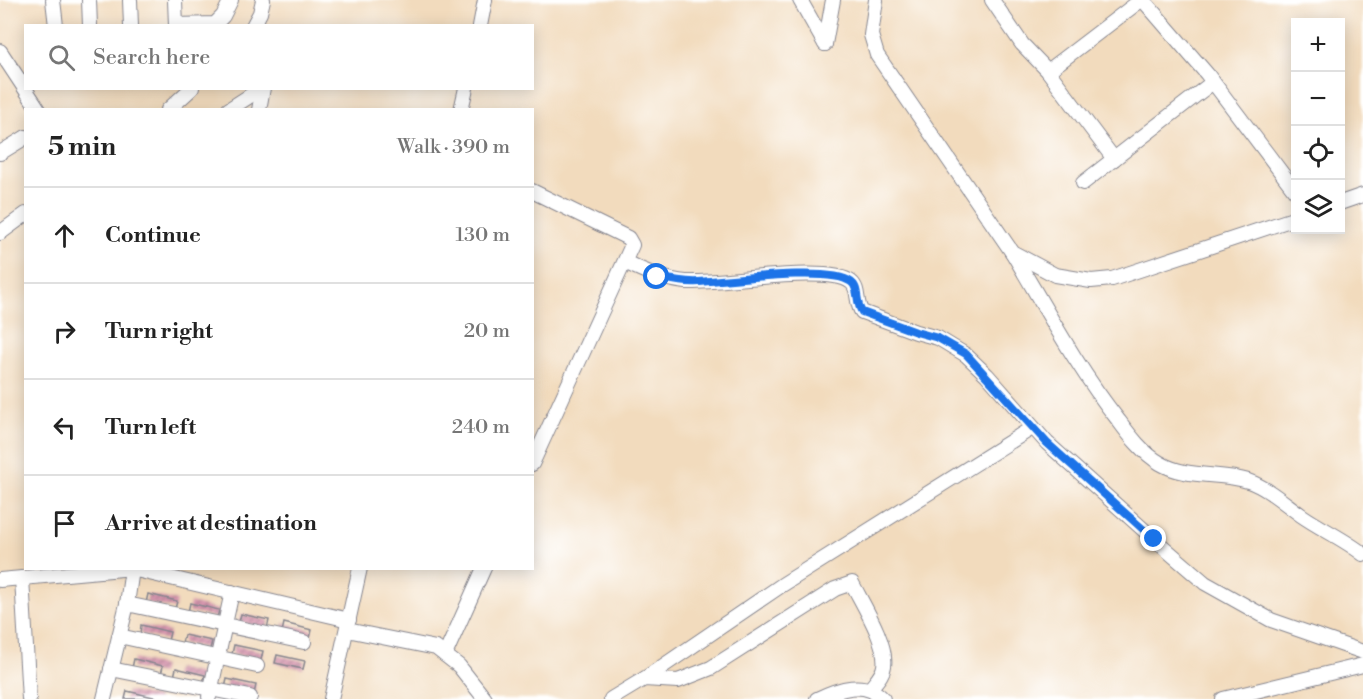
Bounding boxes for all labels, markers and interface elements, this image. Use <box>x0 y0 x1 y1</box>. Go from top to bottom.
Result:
map controls <box>1291 18 1345 234</box>
button: + <box>1291 18 1345 72</box>
search box <box>24 24 534 90</box>
icon: search <box>45 41 78 74</box>
text: Search here <box>93 44 210 71</box>
button: − <box>1291 72 1345 126</box>
button: locate <box>1291 126 1345 180</box>
text: 5 min <box>48 131 116 163</box>
text: Walk · 390 m <box>397 135 510 160</box>
button: layers <box>1291 180 1345 234</box>
icon: ahead <box>48 219 81 252</box>
text: Continue <box>105 222 201 249</box>
text: 130 m <box>455 223 510 248</box>
route start <box>643 263 669 289</box>
icon: right <box>48 315 81 348</box>
text: Turn right <box>105 318 213 345</box>
text: 20 m <box>464 319 510 344</box>
icon: left <box>48 411 81 444</box>
text: Turn left <box>105 414 196 441</box>
text: 240 m <box>452 415 510 440</box>
icon: arrive <box>48 507 81 540</box>
text: Arrive at destination <box>105 510 317 537</box>
route end <box>1140 525 1166 551</box>

